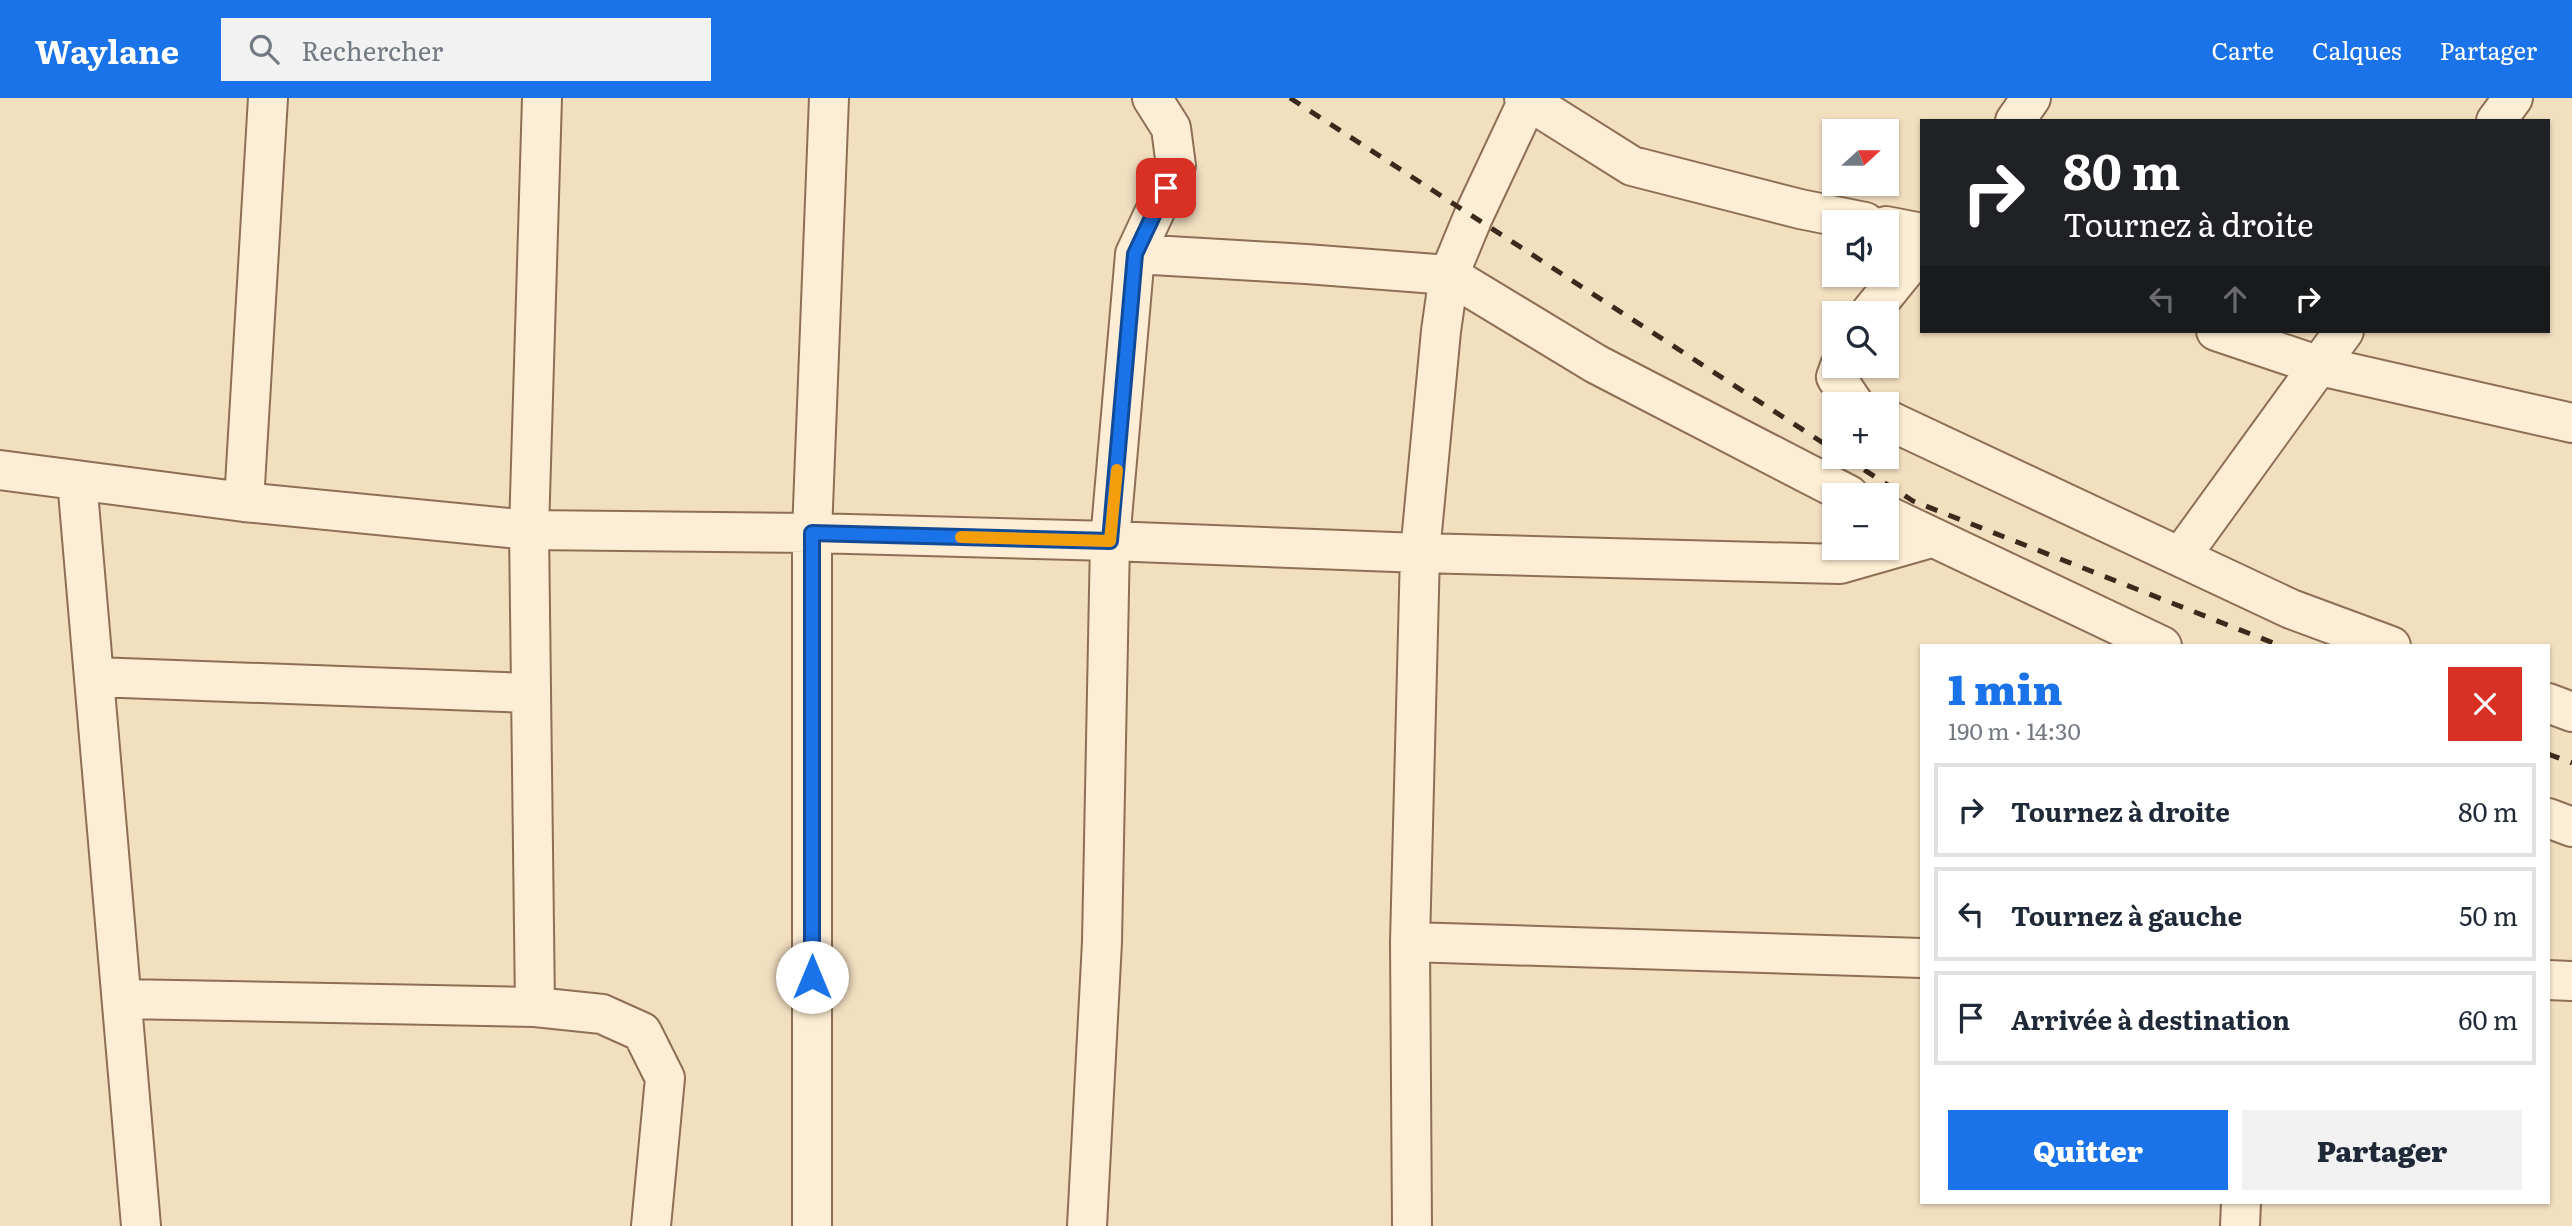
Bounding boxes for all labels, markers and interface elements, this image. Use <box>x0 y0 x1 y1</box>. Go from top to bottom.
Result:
search box <box>221 18 711 81</box>
text: Waylane <box>35 25 179 74</box>
icon: search <box>245 30 283 68</box>
text: Rechercher <box>301 30 443 69</box>
text: Carte <box>2211 32 2274 67</box>
text: Calques <box>2312 32 2402 67</box>
text: Partager <box>2440 32 2537 67</box>
north arrow <box>1822 119 1899 196</box>
map controls <box>1822 119 1899 560</box>
text: 80 m <box>2063 132 2181 205</box>
icon: right <box>1948 147 2039 238</box>
pin <box>1136 158 1196 218</box>
icon: arrive <box>1147 169 1185 207</box>
text: Tournez à droite <box>2063 199 2314 247</box>
button: sound <box>1822 210 1899 287</box>
icon: left <box>2143 280 2181 318</box>
icon: ahead <box>2216 280 2254 318</box>
icon: right <box>2289 280 2327 318</box>
button: search <box>1822 301 1899 378</box>
button: + <box>1822 392 1899 469</box>
button: − <box>1822 483 1899 560</box>
text: 1 min <box>1948 656 2063 718</box>
button: close <box>2448 667 2522 741</box>
text: 190 m · 14:30 <box>1948 713 2081 747</box>
icon: right <box>1952 791 1990 829</box>
text: Tournez à droite <box>2011 791 2230 830</box>
text: 80 m <box>2458 791 2518 830</box>
icon: left <box>1952 895 1990 933</box>
text: Tournez à gauche <box>2011 895 2242 934</box>
text: 50 m <box>2459 895 2518 934</box>
position arrow <box>775 940 849 1014</box>
icon: arrive <box>1952 999 1990 1037</box>
text: Arrivée à destination <box>2011 999 2290 1038</box>
text: 60 m <box>2459 999 2518 1038</box>
button: Quitter <box>1948 1110 2228 1190</box>
button: Partager <box>2242 1110 2522 1190</box>

